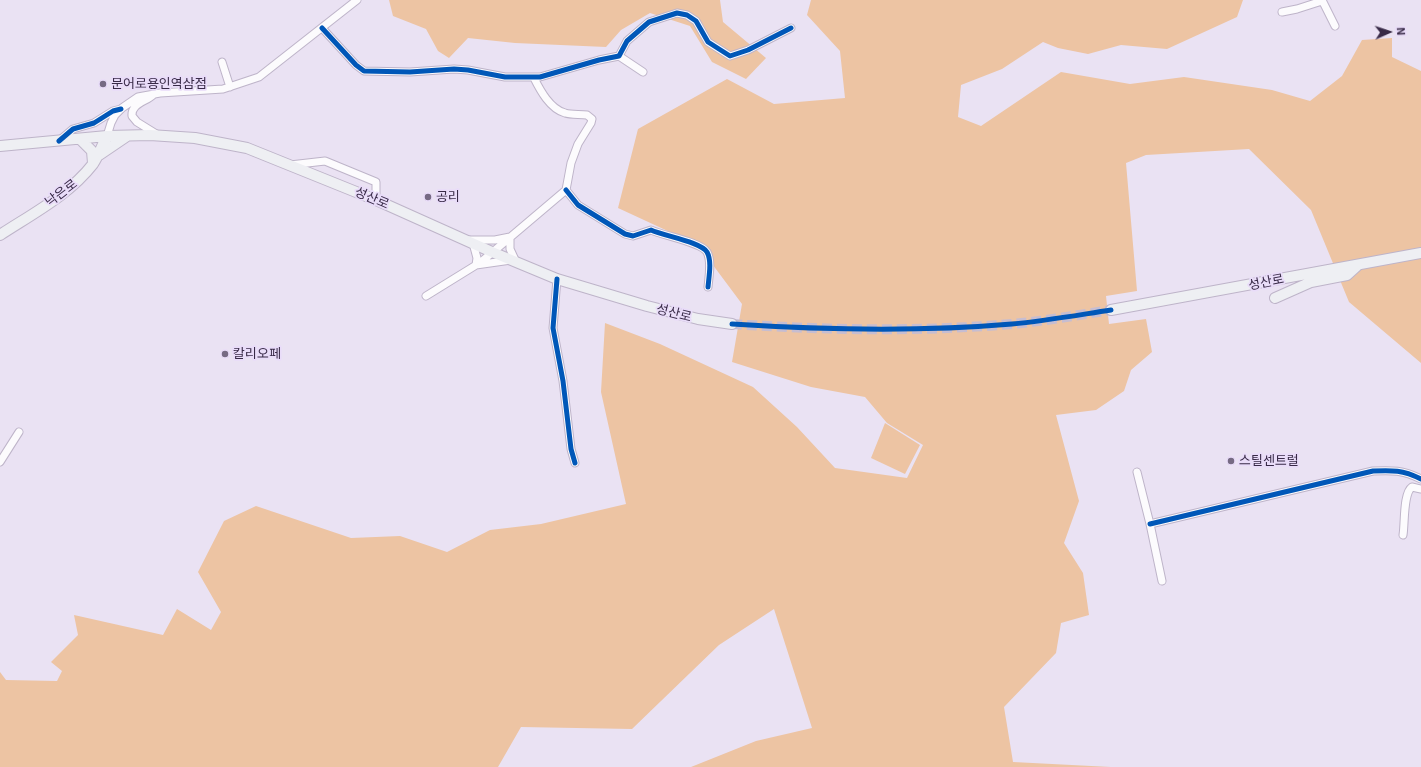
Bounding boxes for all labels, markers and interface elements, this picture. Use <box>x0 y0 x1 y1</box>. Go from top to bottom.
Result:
north arrow <box>1369 12 1409 52</box>
text: N <box>1395 27 1408 36</box>
place label: 문어로용인역삼점 <box>111 76 207 92</box>
marker: 문어로용인역삼점 <box>98 79 108 89</box>
street label: 낙은로 <box>42 176 80 210</box>
street label: 성산로 <box>352 184 392 212</box>
place label: 공리 <box>436 189 460 205</box>
marker: 공리 <box>423 192 433 202</box>
street label: 성산로 <box>1247 271 1285 293</box>
street label: 성산로 <box>655 301 693 325</box>
place label: 칼리오페 <box>233 346 281 362</box>
marker: 칼리오페 <box>220 349 230 359</box>
place label: 스틸센트럴 <box>1239 453 1299 469</box>
marker: 스틸센트럴 <box>1226 456 1236 466</box>

